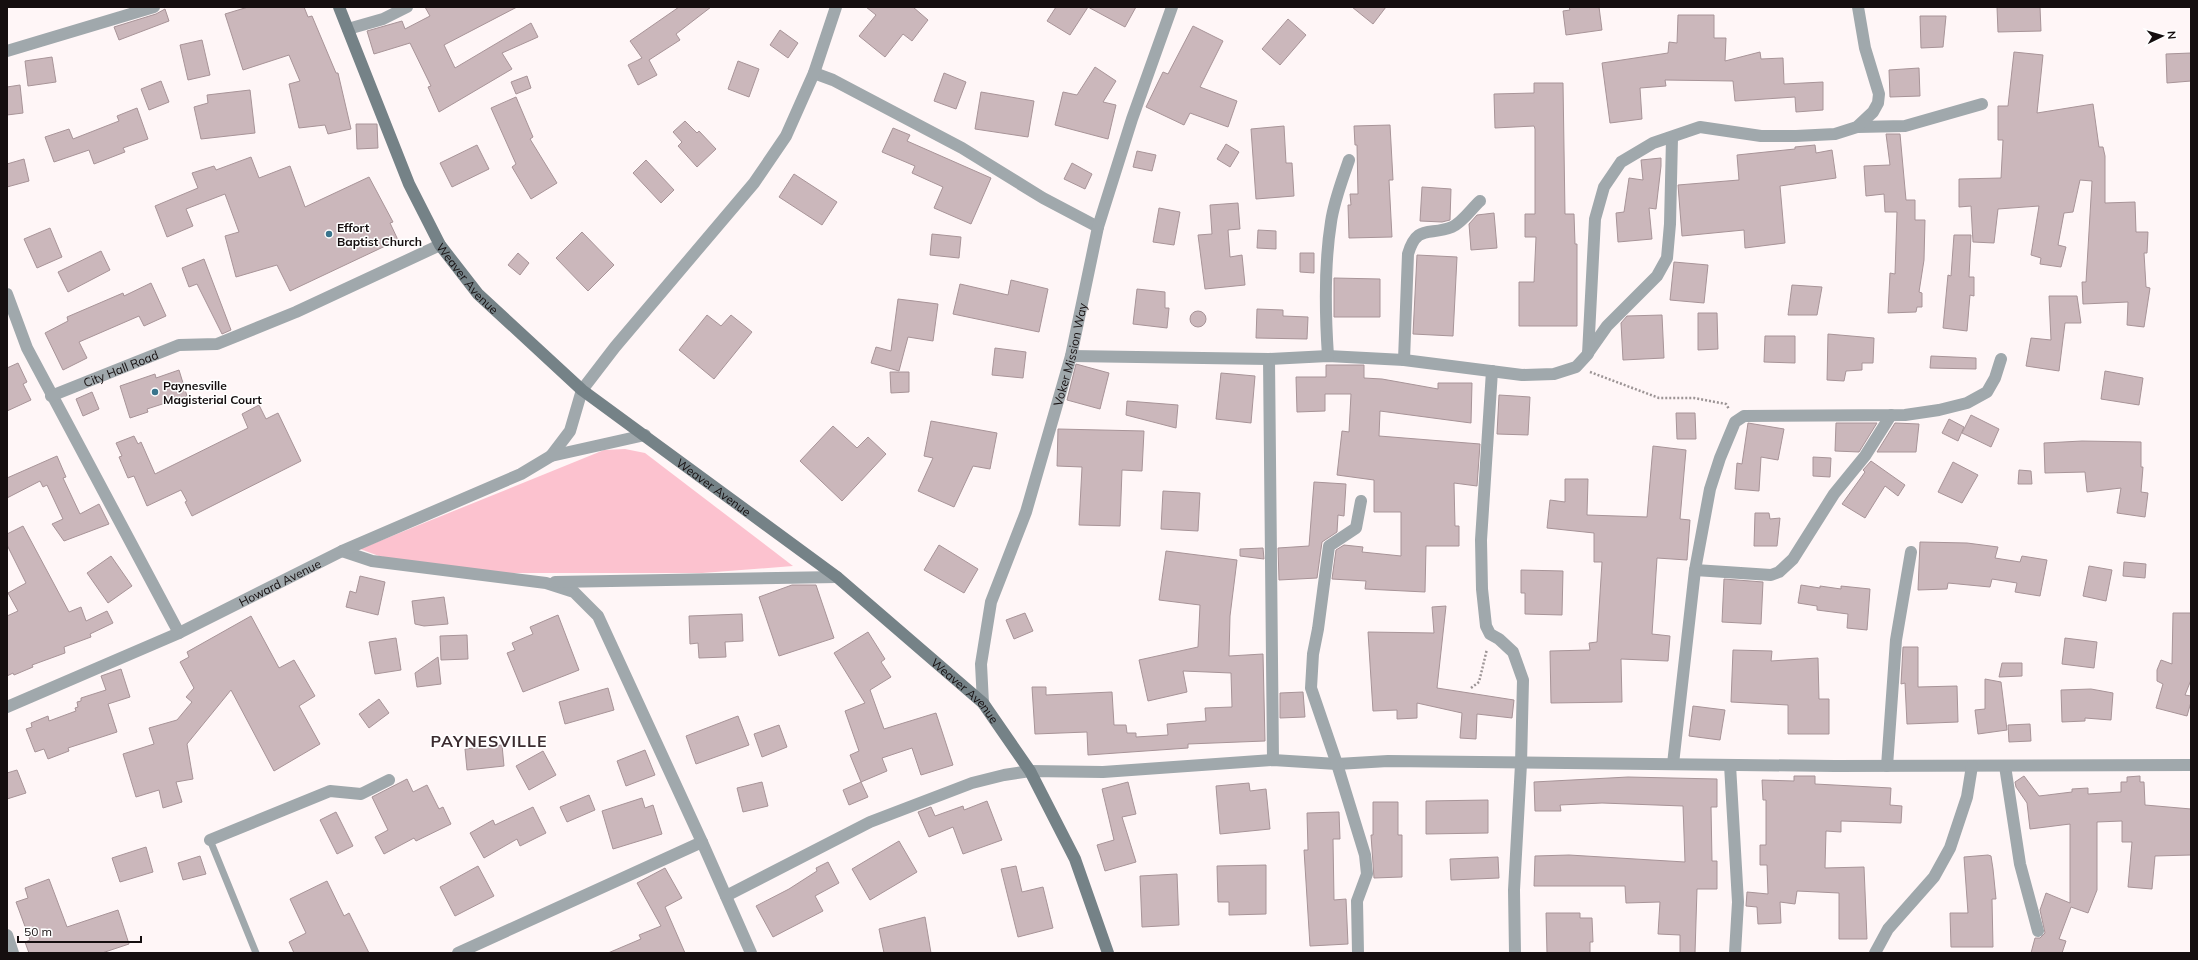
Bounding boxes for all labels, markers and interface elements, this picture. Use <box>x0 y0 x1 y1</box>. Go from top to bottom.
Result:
north arrow <box>2142 16 2182 56</box>
text: N <box>2165 30 2179 40</box>
place label: Effort Baptist Church <box>337 220 422 249</box>
marker: Effort Baptist Church <box>324 229 334 239</box>
street label: Weaver Avenue <box>433 240 502 317</box>
street label: Voker Mission Way <box>1049 301 1090 408</box>
street label: City Hall Road <box>81 347 160 390</box>
place label: Paynesville Magisterial Court <box>163 378 262 407</box>
marker: Paynesville Magisterial Court <box>150 387 160 397</box>
street label: Weaver Avenue <box>674 455 754 519</box>
street label: Howard Avenue <box>236 555 323 609</box>
street label: Weaver Avenue <box>928 654 1002 726</box>
district label: PAYNESVILLE <box>430 731 548 751</box>
scale bar <box>18 918 141 944</box>
text: 50 m <box>24 924 52 939</box>

